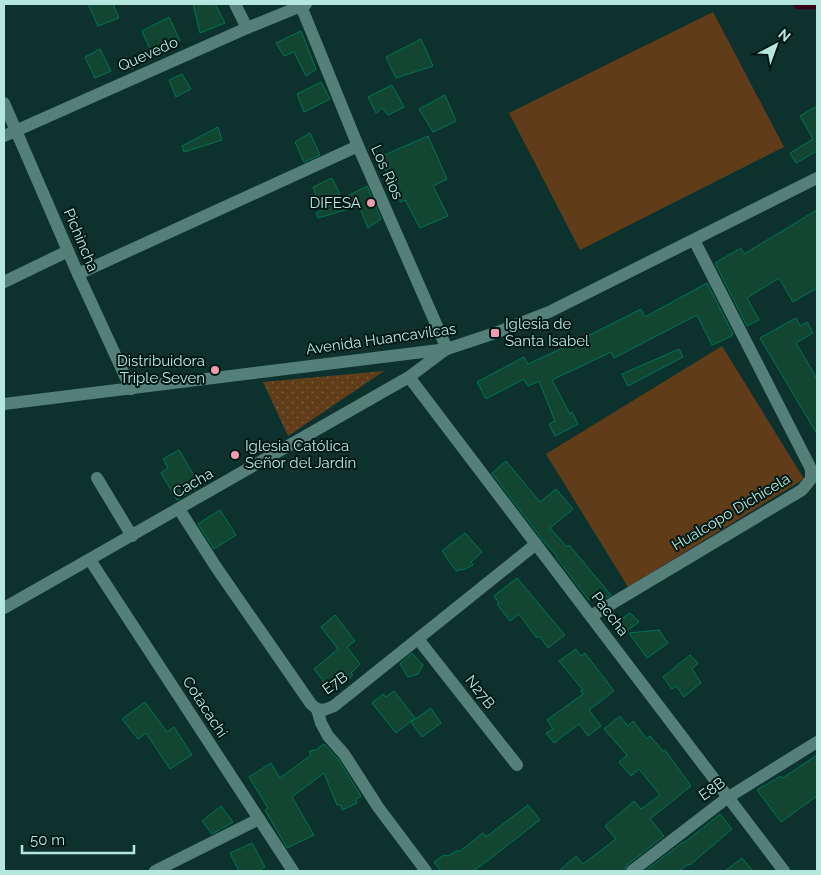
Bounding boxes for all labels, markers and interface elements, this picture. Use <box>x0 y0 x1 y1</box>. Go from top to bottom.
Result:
north arrow <box>751 20 801 70</box>
text: N <box>775 26 794 45</box>
street label: Quevedo <box>115 33 181 75</box>
street label: Los Rìos <box>367 142 407 202</box>
place label: DIFESA <box>310 194 361 212</box>
marker: DIFESA <box>365 197 377 209</box>
street label: Pichincha <box>60 206 102 274</box>
place label: Iglesia de Santa Isabel <box>505 315 590 350</box>
street label: Avenida Huancavilcas <box>305 320 457 358</box>
marker: Iglesia de Santa Isabel <box>489 327 501 339</box>
place label: Distribuidora Triple Seven <box>117 352 205 387</box>
marker: Distribuidora Triple Seven <box>209 364 221 376</box>
place label: Iglesia Católica Señor del Jardín <box>245 437 356 472</box>
marker: Iglesia Católica Señor del Jardín <box>229 449 241 461</box>
street label: Cacha <box>170 464 216 502</box>
street label: Hualcopo Dichicela <box>669 470 793 554</box>
street label: Paccha <box>588 588 632 640</box>
street label: E7B <box>319 668 351 698</box>
street label: N27B <box>461 672 499 712</box>
street label: Cotacachi <box>179 673 231 741</box>
street label: E8B <box>695 773 729 805</box>
scale bar <box>22 822 135 854</box>
text: 50 m <box>30 831 65 849</box>

